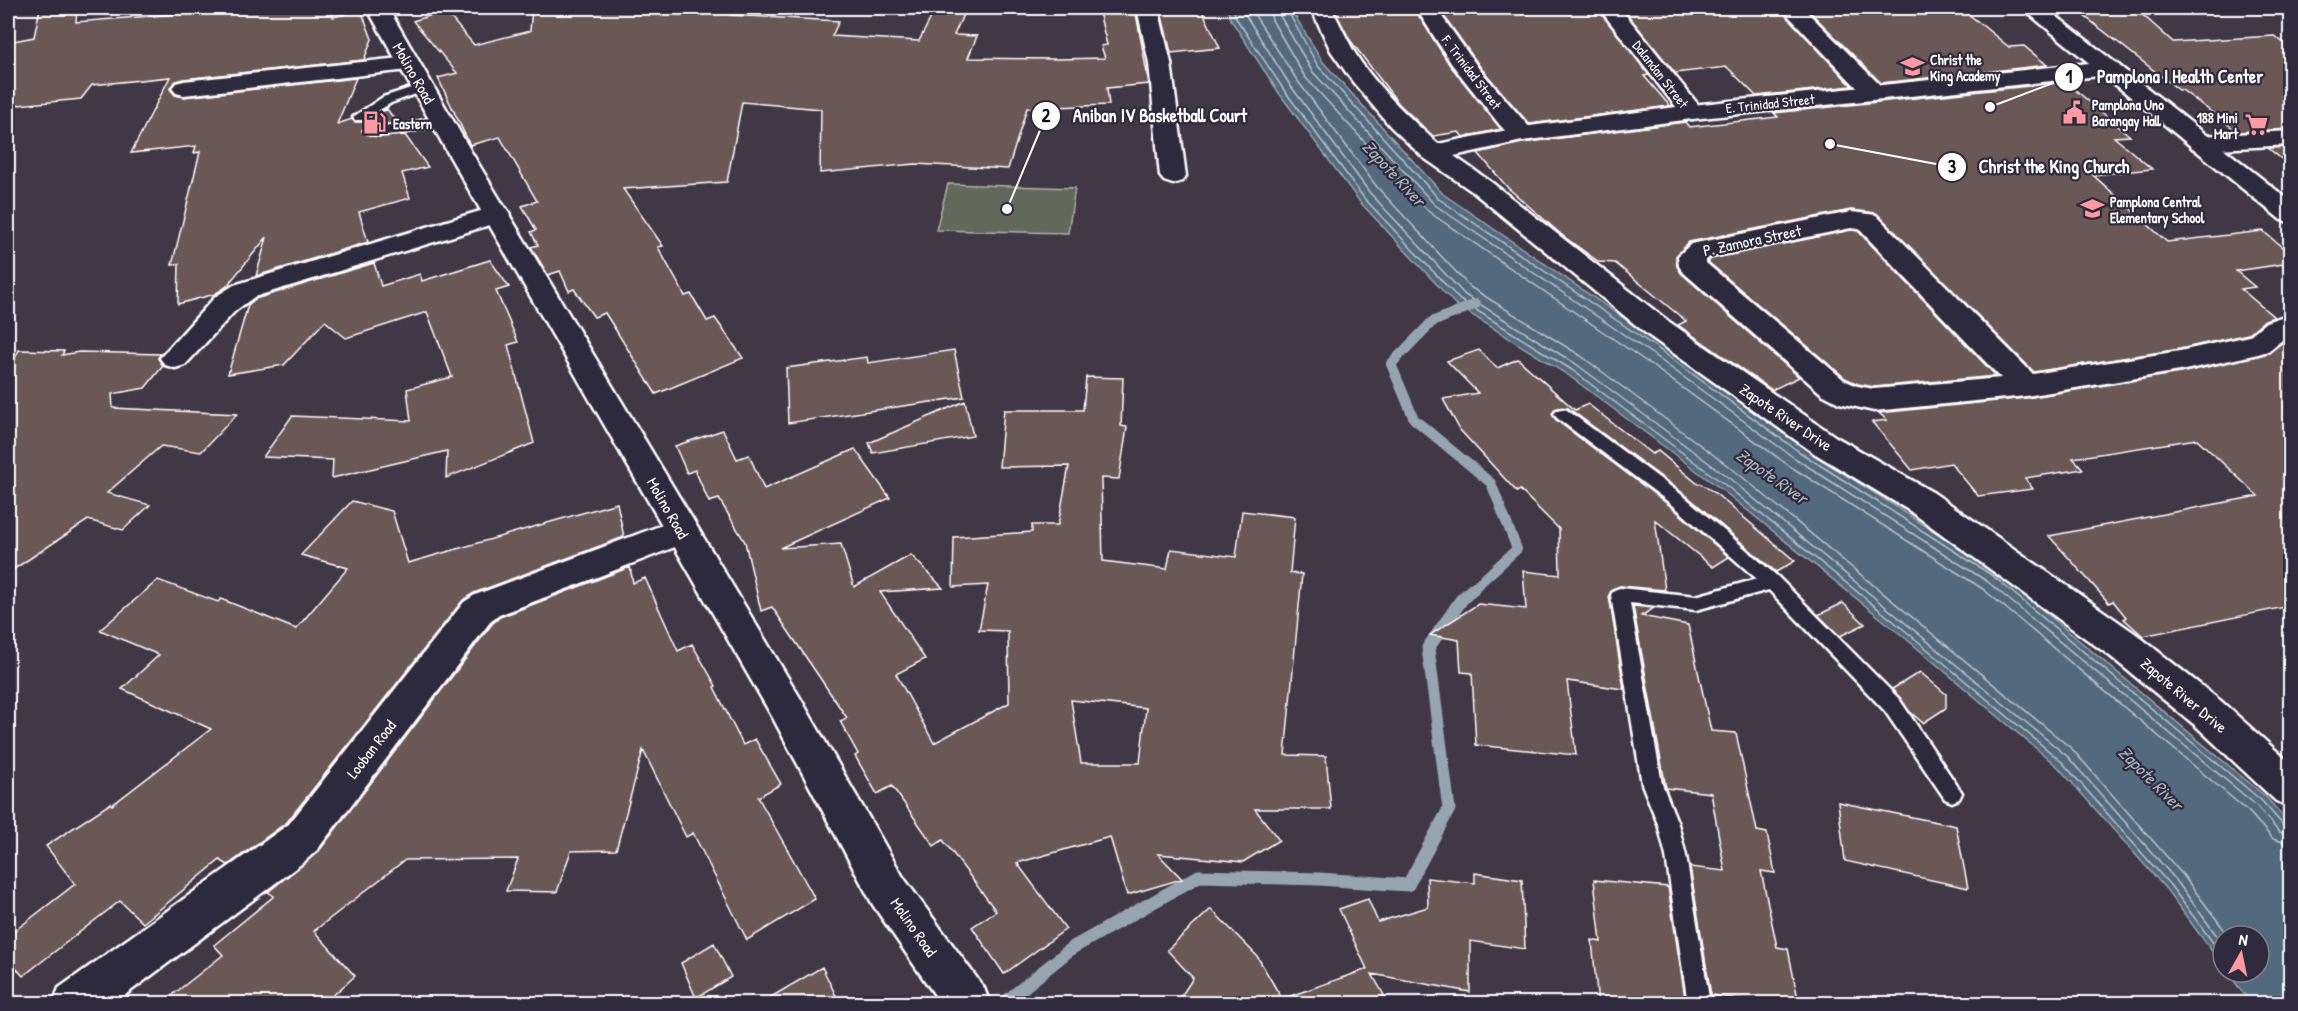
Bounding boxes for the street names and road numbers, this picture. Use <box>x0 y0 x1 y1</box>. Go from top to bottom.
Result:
street label: F. Trinidad Street <box>1437 30 1506 113</box>
street label: Dalandan Street <box>1629 36 1693 112</box>
street label: Molino Road <box>388 38 440 108</box>
street label: E. Trinidad Street <box>1725 89 1816 117</box>
street label: P. Zamora Street <box>1701 219 1804 261</box>
street label: Zapote River Drive <box>1736 378 1837 456</box>
street label: Molino Road <box>642 473 694 543</box>
street label: Zapote River Drive <box>2136 652 2232 738</box>
street label: Looban Road <box>341 715 401 783</box>
street label: Molino Road <box>886 893 942 961</box>

